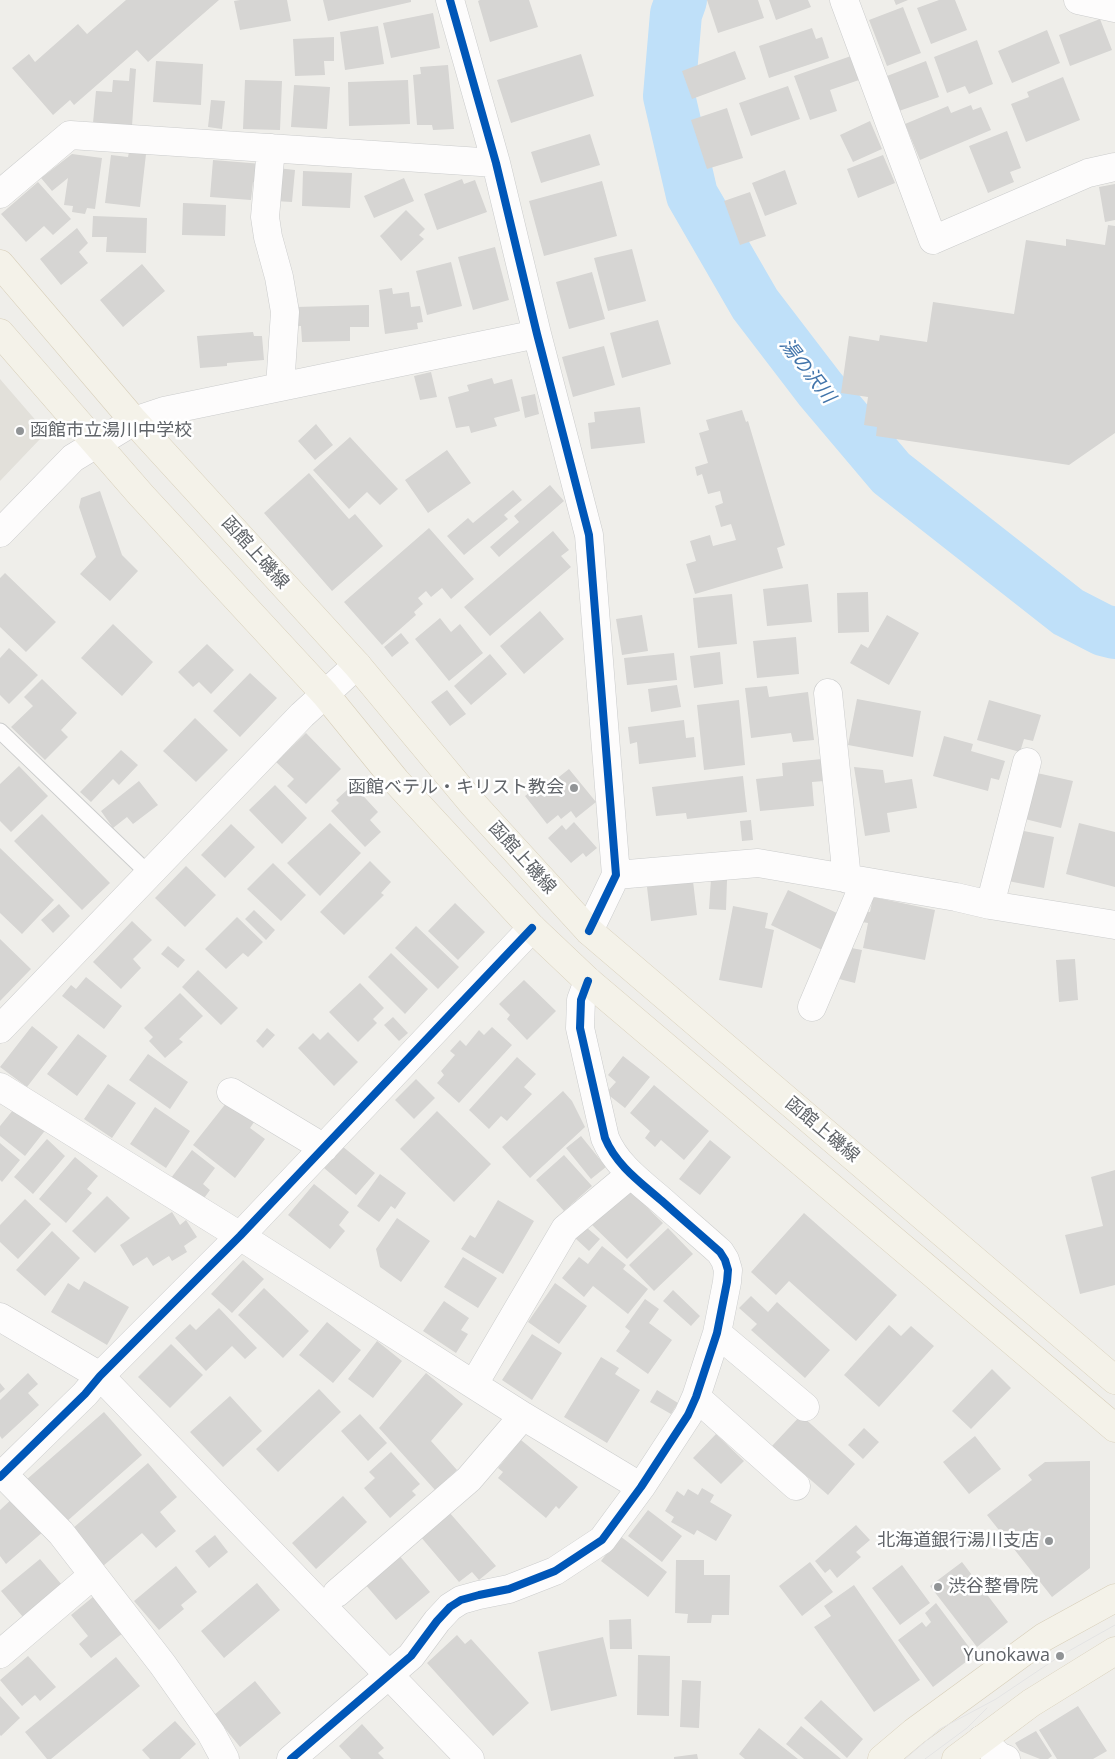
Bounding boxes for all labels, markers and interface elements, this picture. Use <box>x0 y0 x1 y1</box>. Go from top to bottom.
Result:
water label: 湯の沢川 <box>775 334 839 408</box>
place label: 函館市立湯川中学校 <box>30 420 192 442</box>
marker: 函館市立湯川中学校 <box>14 425 26 437</box>
street label: 函館上磯線 <box>217 512 293 594</box>
place label: 函館ベテル・キリスト教会 <box>348 777 564 799</box>
marker: 函館ベテル・キリスト教会 <box>568 782 580 794</box>
street label: 函館上磯線 <box>484 817 560 899</box>
street label: 函館上磯線 <box>781 1093 863 1167</box>
place label: 北海道銀行湯川支店 <box>877 1530 1039 1552</box>
marker: 北海道銀行湯川支店 <box>1043 1535 1055 1547</box>
place label: 渋谷整骨院 <box>948 1576 1038 1598</box>
marker: 渋谷整骨院 <box>932 1581 944 1593</box>
place label: Yunokawa <box>964 1645 1050 1667</box>
marker: Yunokawa <box>1054 1650 1066 1662</box>

